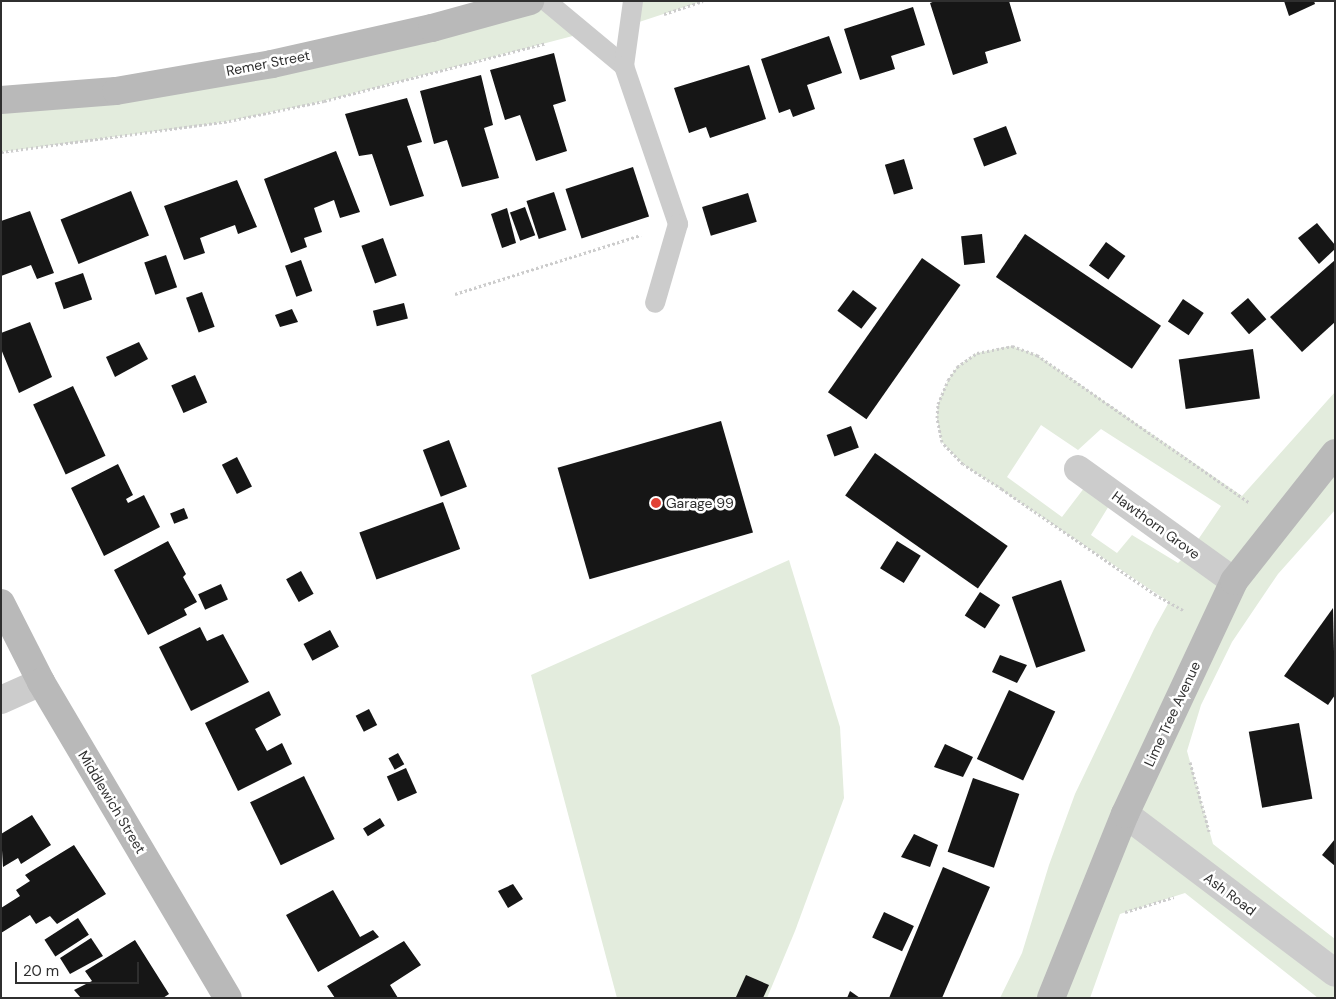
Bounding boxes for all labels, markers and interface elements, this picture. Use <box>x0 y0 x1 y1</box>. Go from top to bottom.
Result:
street label: Remer Street <box>225 47 311 79</box>
street label: Hawthorn Grove <box>1109 487 1203 563</box>
place label: Garage 99 <box>666 495 734 511</box>
marker: Garage 99 <box>650 497 662 509</box>
street label: Lime Tree Avenue <box>1140 659 1204 769</box>
street label: Middlewich Street <box>75 748 149 856</box>
street label: Ash Road <box>1201 869 1259 919</box>
scale bar <box>18 952 141 984</box>
text: 20 m <box>23 961 59 981</box>

